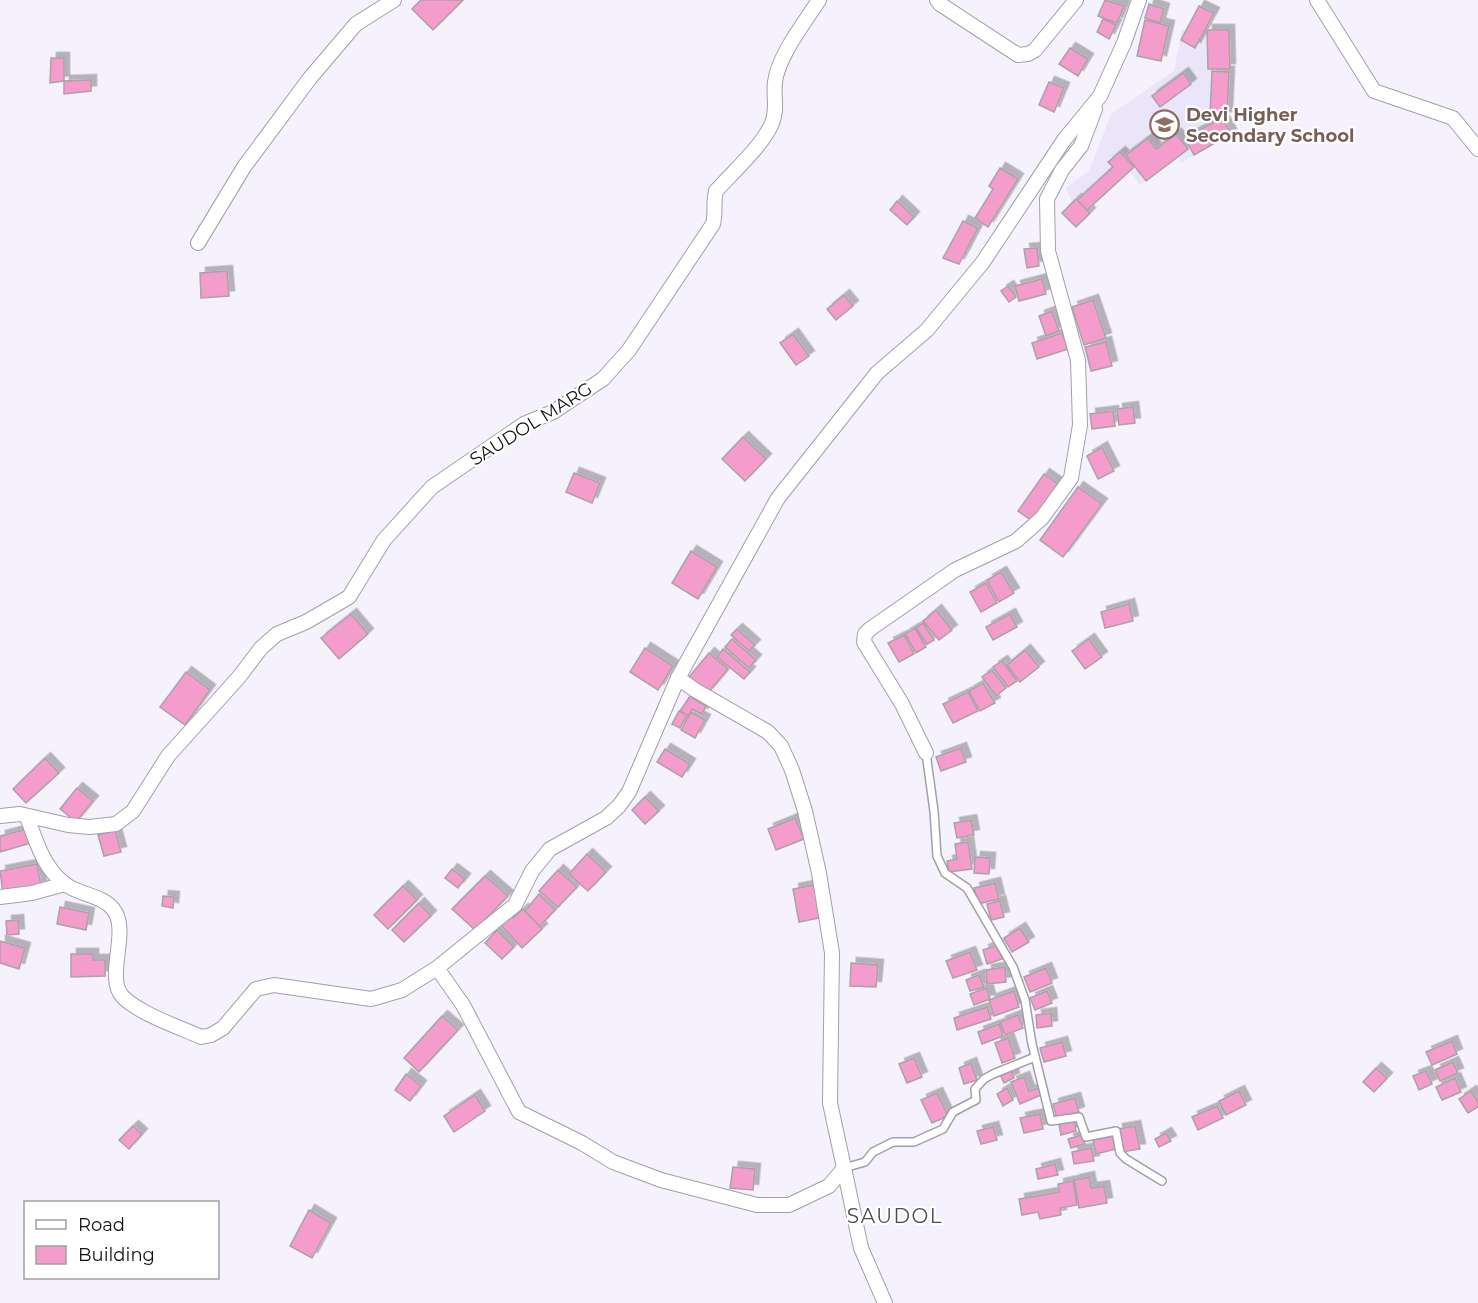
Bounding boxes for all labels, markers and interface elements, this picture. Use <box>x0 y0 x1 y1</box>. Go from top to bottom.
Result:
place label: Devi Higher Secondary School <box>1186 104 1354 147</box>
school or university icon: Devi Higher Secondary School <box>1149 109 1181 141</box>
street label: SAUDOL MARG <box>466 378 596 470</box>
legend <box>24 1201 219 1279</box>
district label: SAUDOL <box>847 1204 943 1228</box>
text: Road <box>78 1214 125 1236</box>
text: Building <box>78 1244 155 1266</box>

